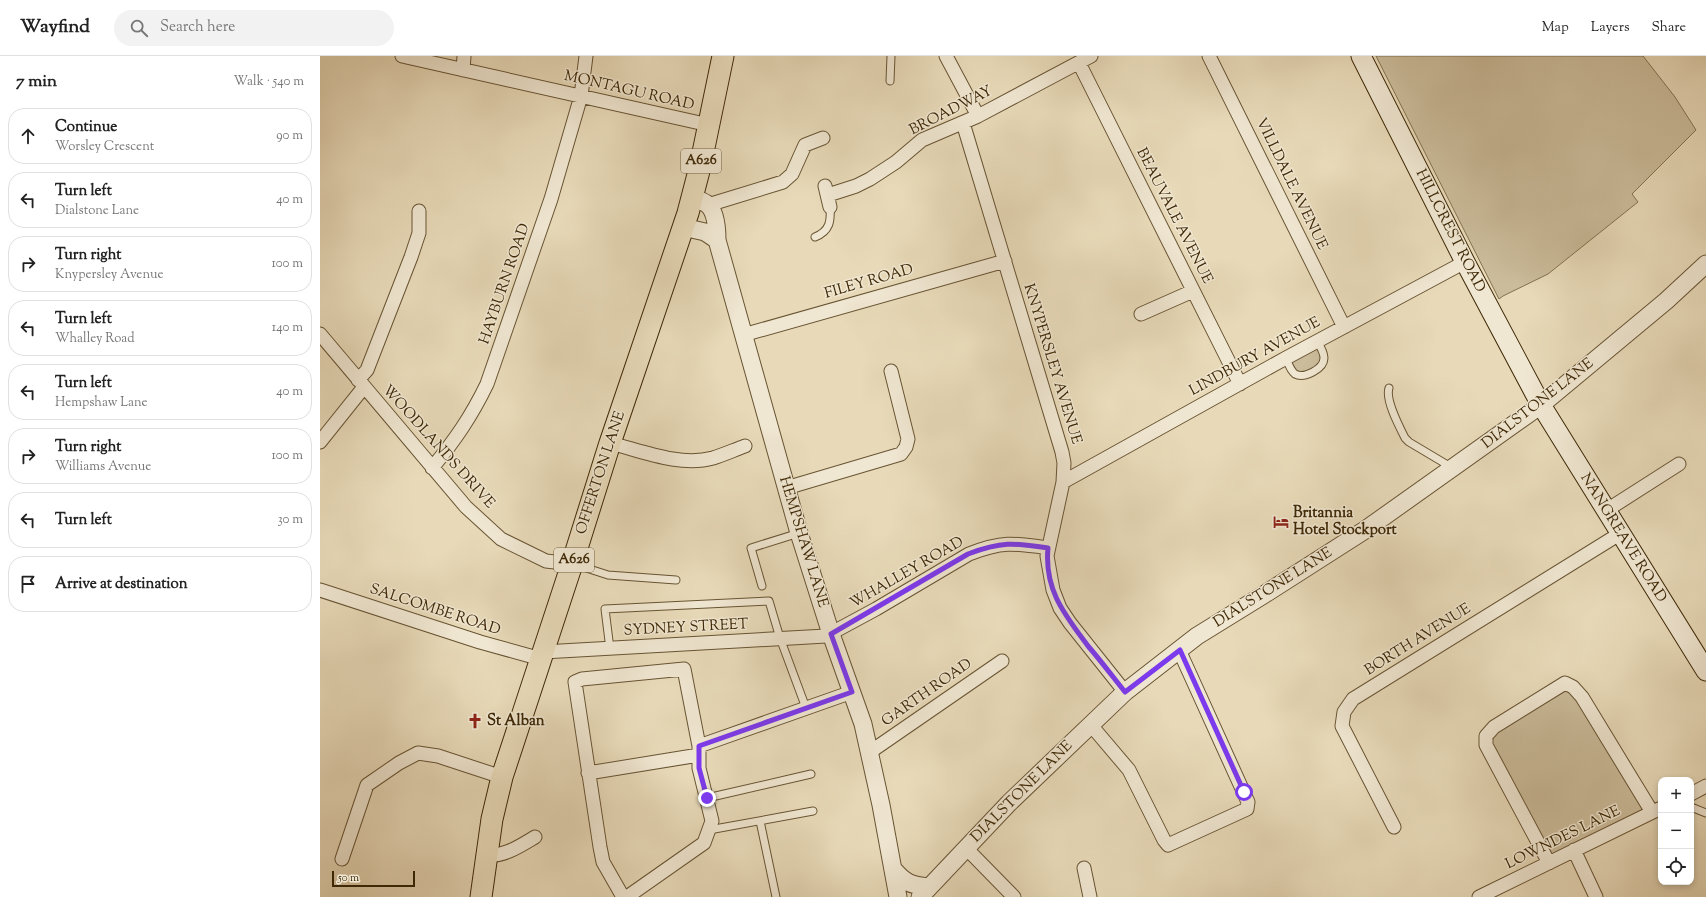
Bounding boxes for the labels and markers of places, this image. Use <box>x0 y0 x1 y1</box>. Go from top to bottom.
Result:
place label: Britannia Hotel Stockport <box>1293 503 1398 541</box>
hotel icon: Britannia Hotel Stockport <box>1272 513 1290 531</box>
place label: St Alban <box>487 711 545 732</box>
church icon: St Alban <box>466 712 484 730</box>

